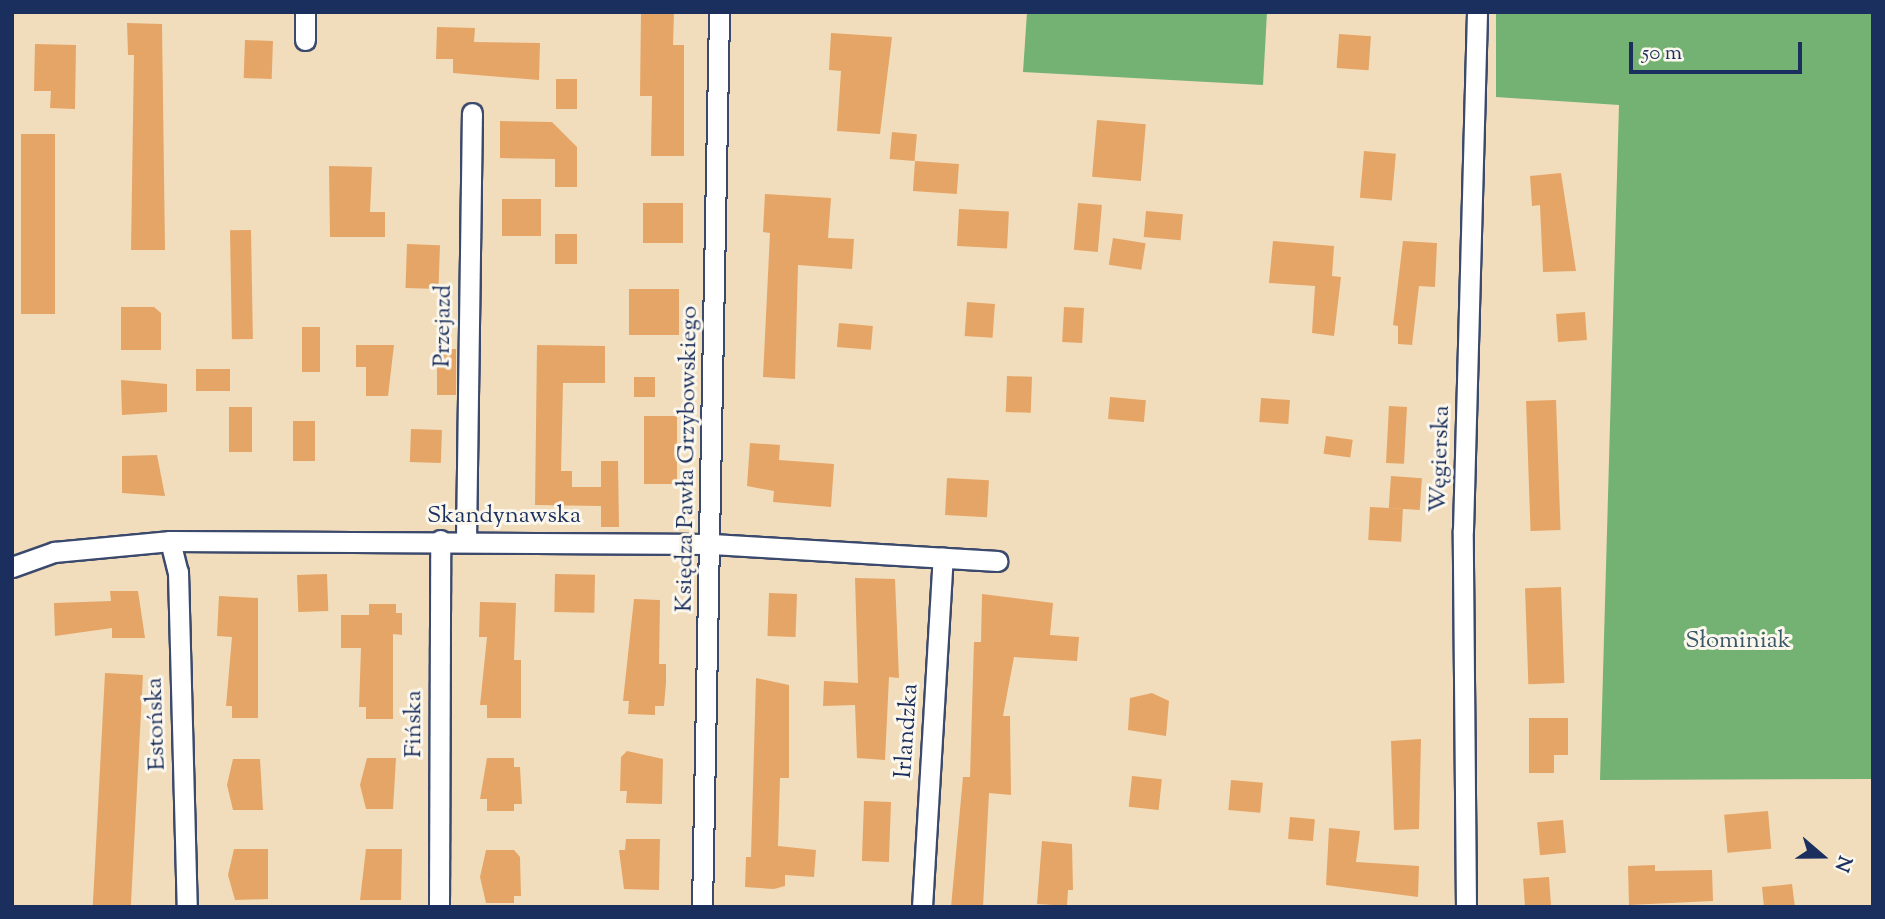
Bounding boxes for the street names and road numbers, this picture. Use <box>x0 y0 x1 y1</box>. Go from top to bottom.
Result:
street label: Przejazd <box>429 284 459 368</box>
street label: Księdza Pawła Grzybowskiego <box>671 306 705 612</box>
street label: Węgierska <box>1425 405 1457 513</box>
street label: Skandynawska <box>427 503 581 531</box>
street label: Estońska <box>141 677 173 771</box>
street label: Irlandzka <box>890 682 926 780</box>
street label: Fińska <box>401 690 429 758</box>

